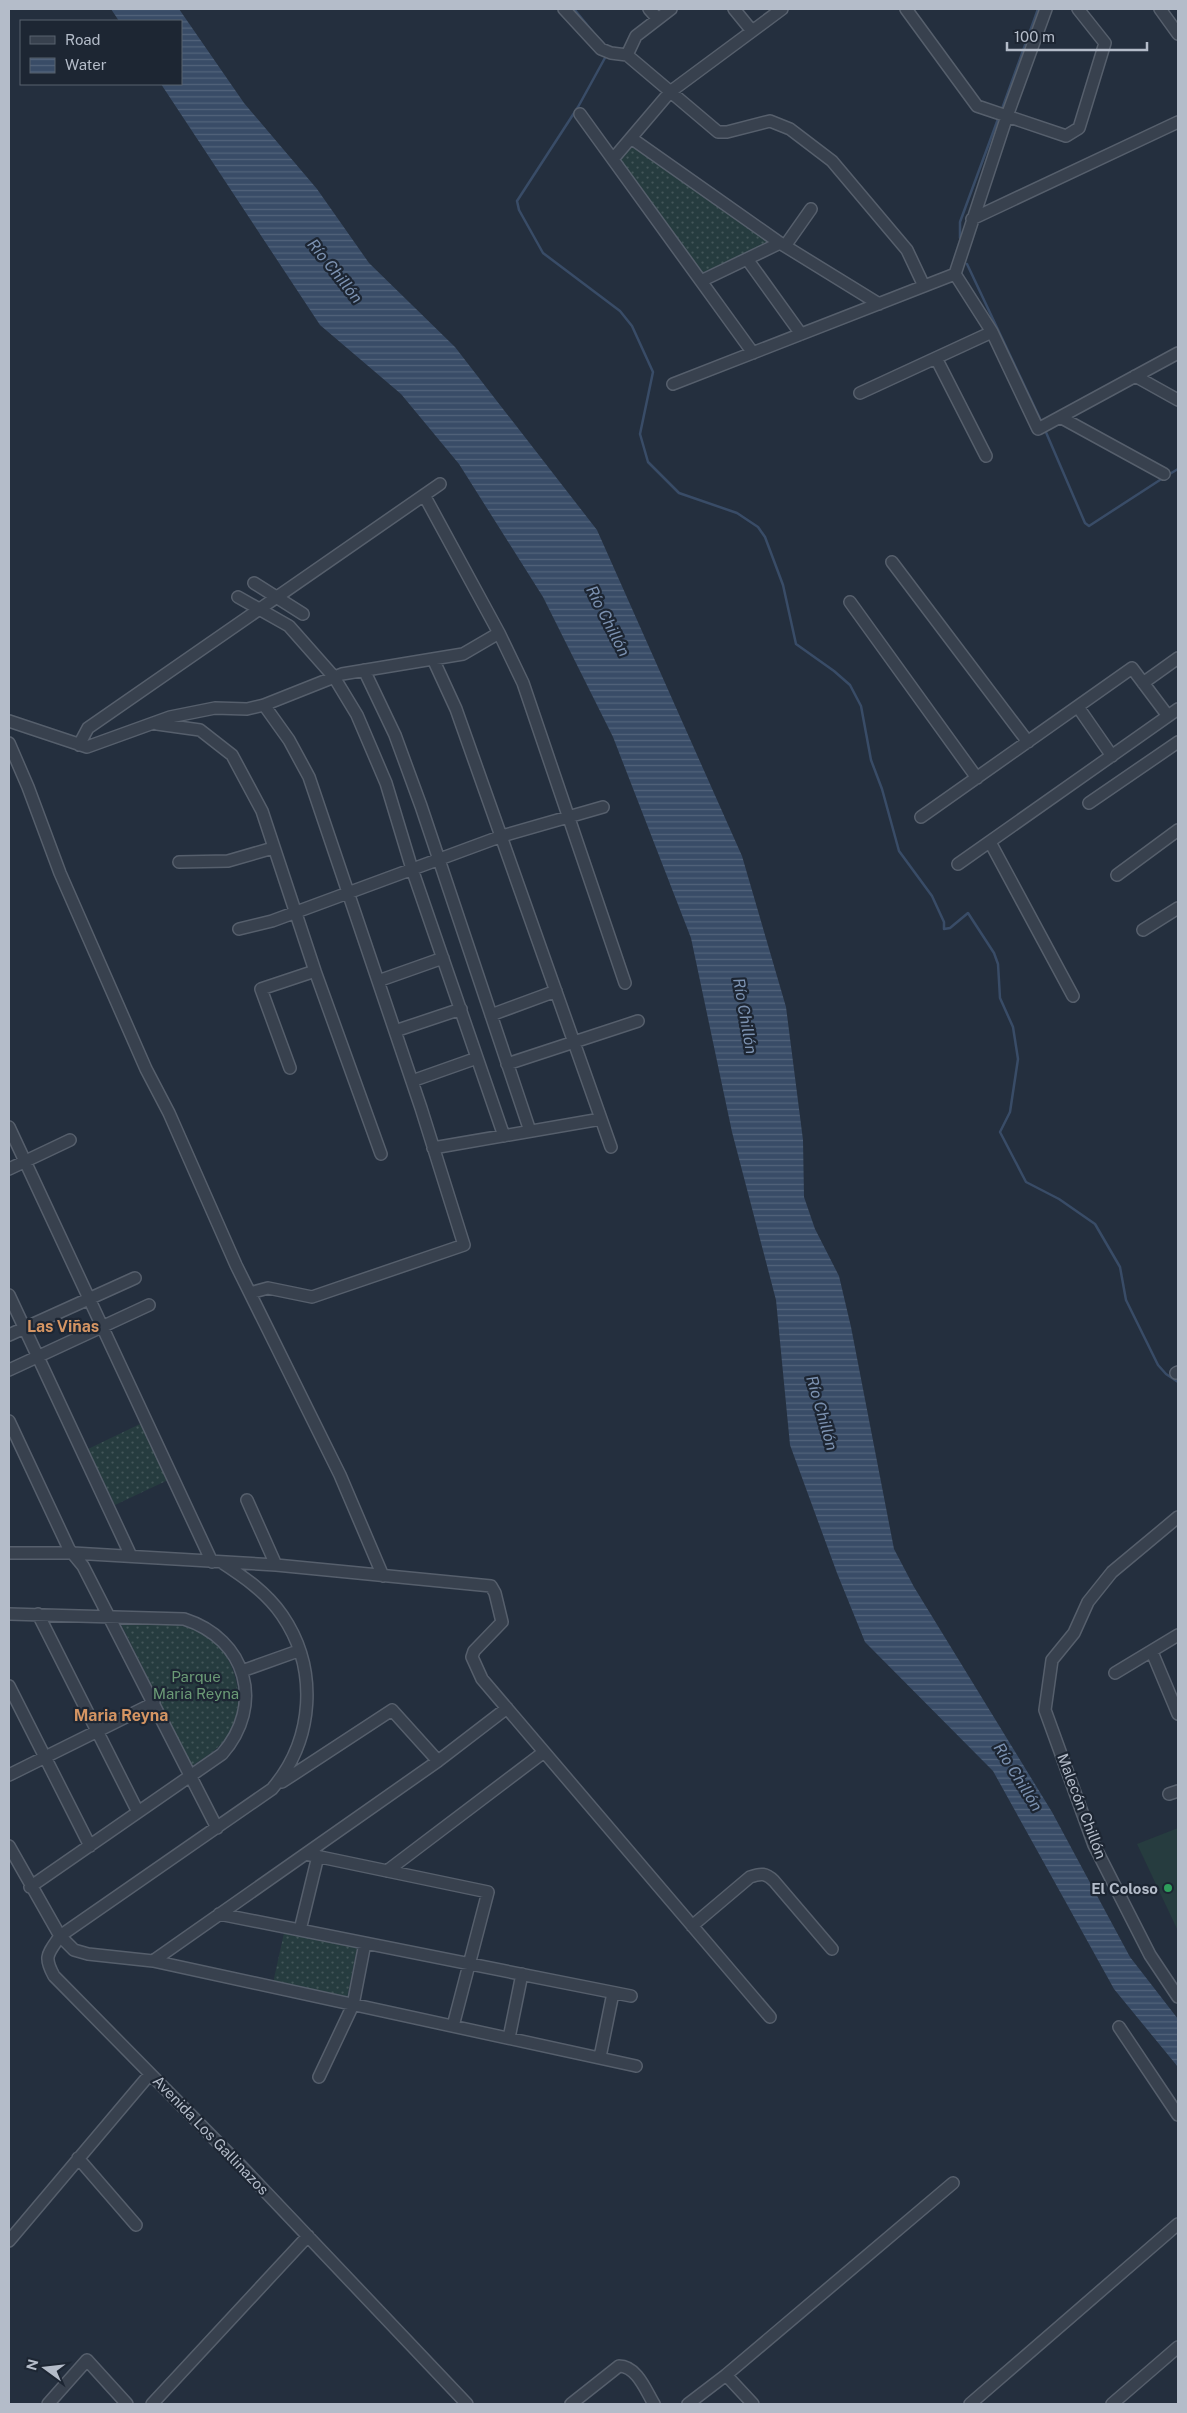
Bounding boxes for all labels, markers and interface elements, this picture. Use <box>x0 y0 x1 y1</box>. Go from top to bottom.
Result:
legend <box>20 20 182 85</box>
scale bar <box>1007 20 1147 52</box>
text: 100 m <box>1014 28 1055 45</box>
text: Road <box>65 31 101 48</box>
text: Water <box>65 56 107 73</box>
water label: Río Chillón <box>303 235 367 307</box>
water label: Río Chillón <box>582 582 634 660</box>
water label: Río Chillón <box>729 976 761 1056</box>
district label: Las Viñas <box>27 1317 99 1336</box>
water label: Río Chillón <box>802 1373 842 1453</box>
park label: Parque Maria Reyna <box>153 1668 239 1702</box>
district label: Maria Reyna <box>74 1706 168 1725</box>
water label: Río Chillón <box>990 1739 1046 1815</box>
street label: Malecón Chillón <box>1054 1751 1110 1861</box>
place label: El Coloso <box>1091 1880 1158 1897</box>
marker: El Coloso <box>1162 1882 1174 1894</box>
street label: Avenida Los Gallinazos <box>150 2072 272 2198</box>
north arrow <box>20 2343 70 2393</box>
text: N <box>23 2357 42 2372</box>

